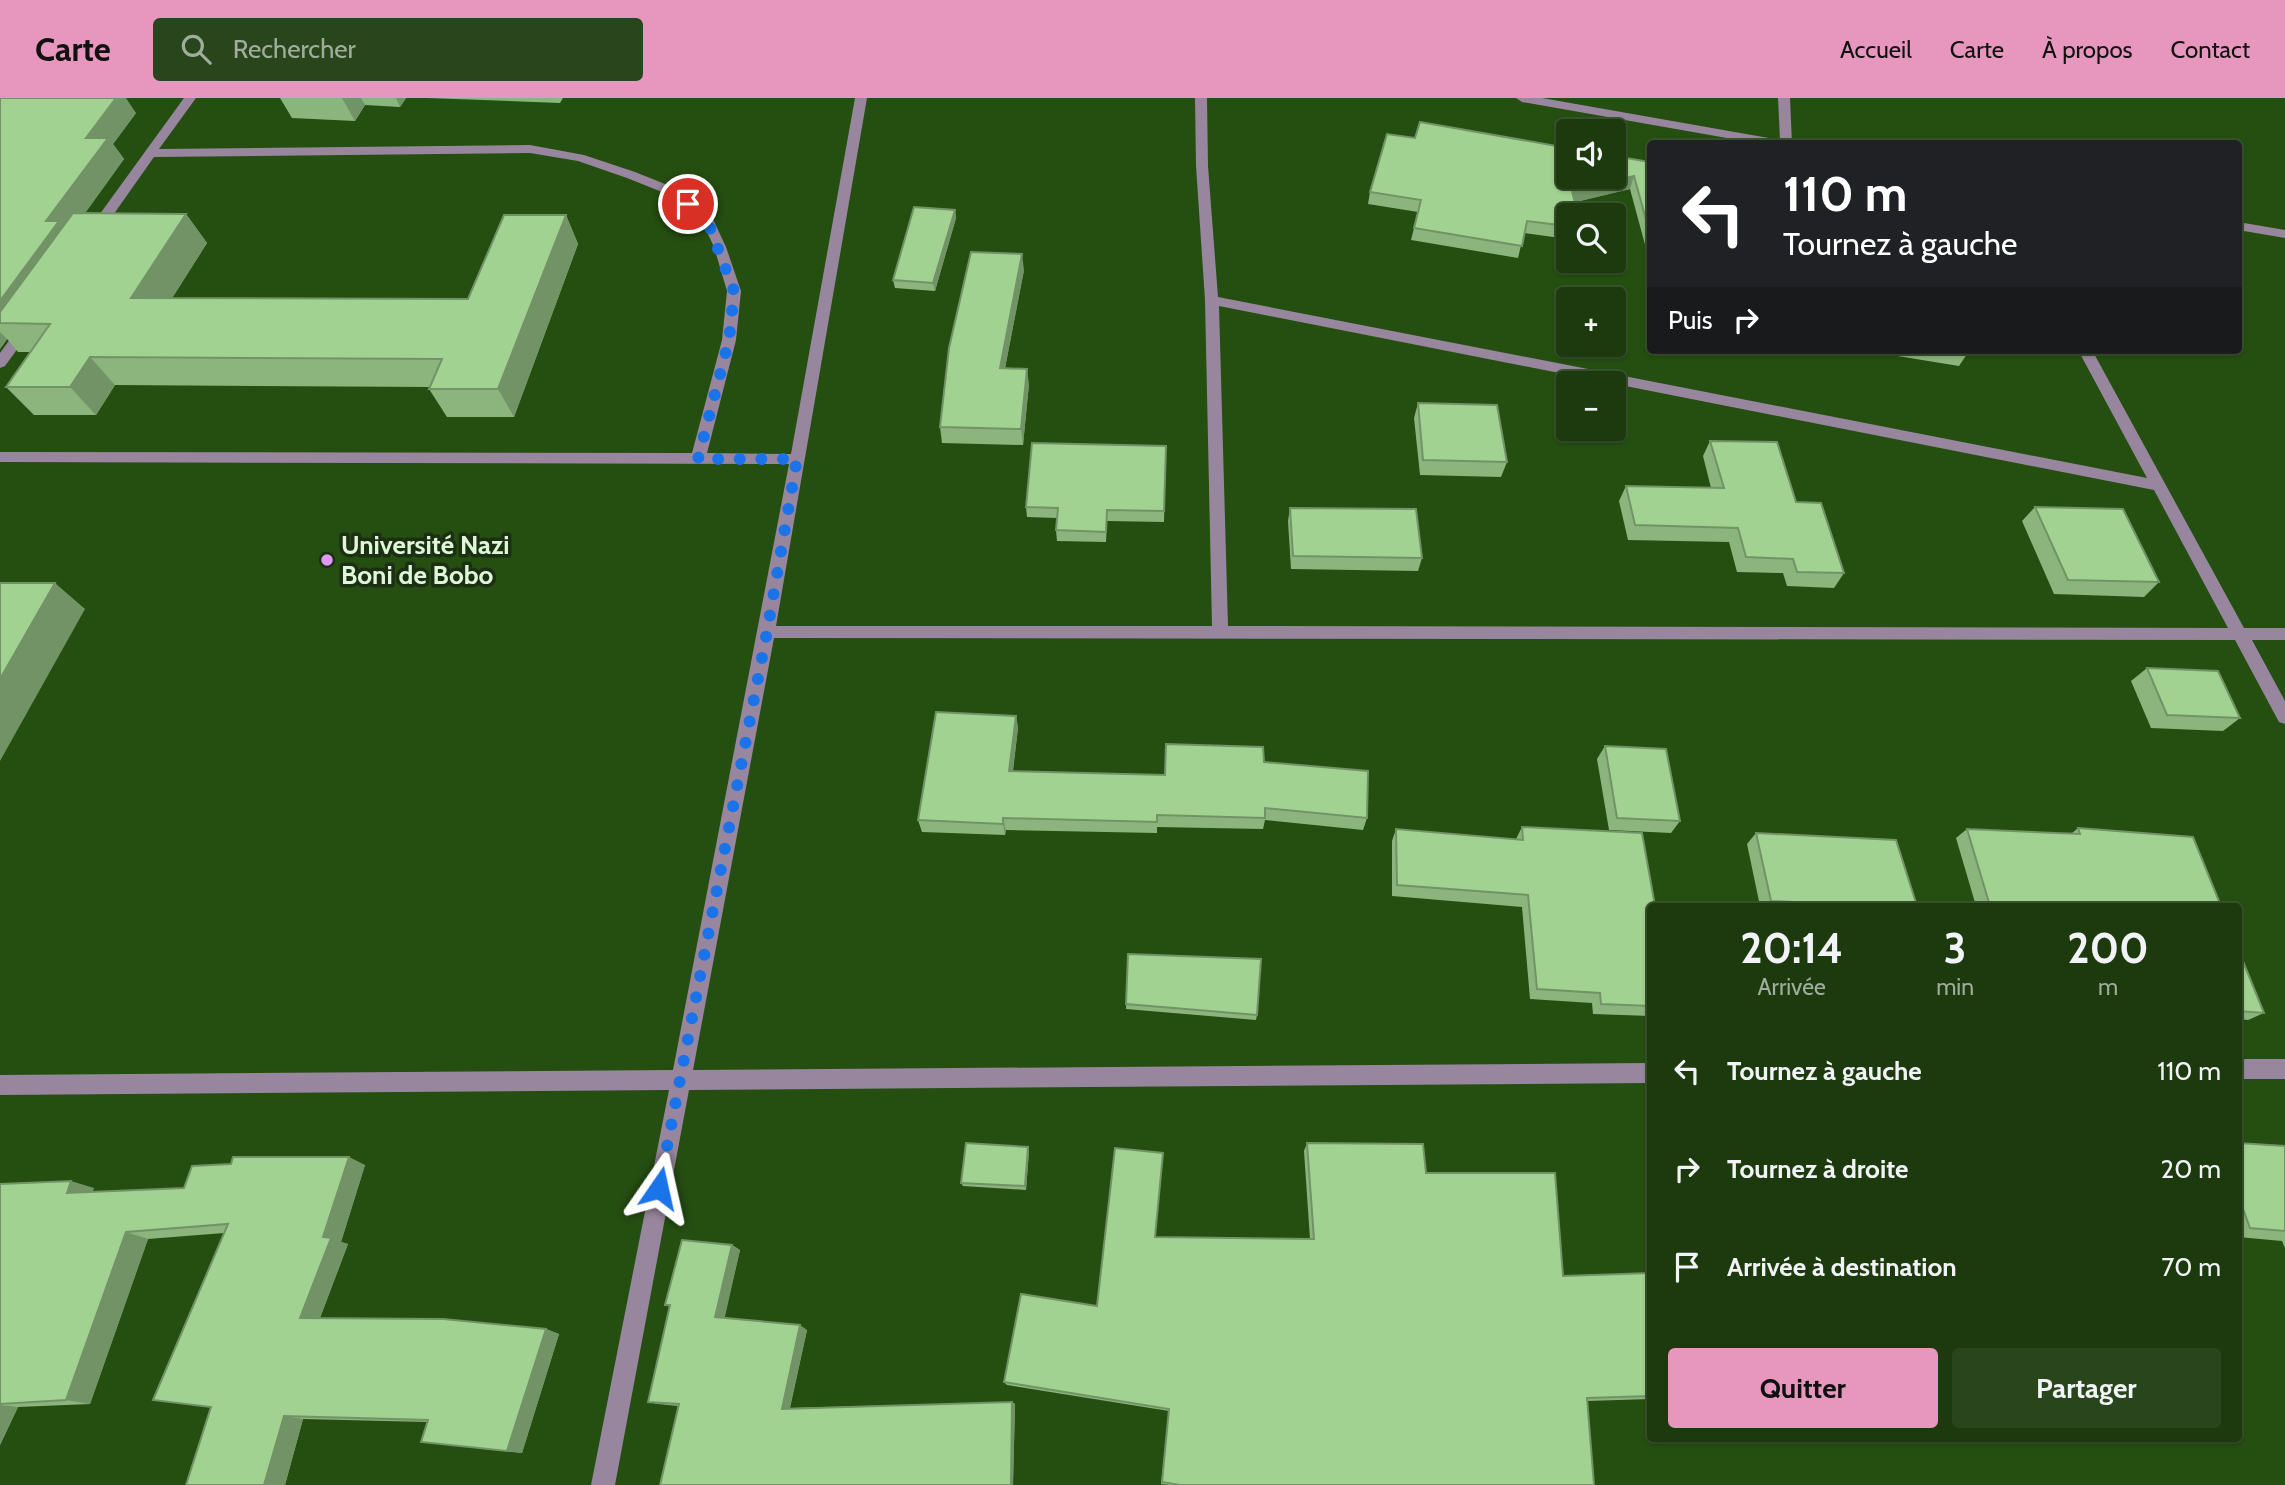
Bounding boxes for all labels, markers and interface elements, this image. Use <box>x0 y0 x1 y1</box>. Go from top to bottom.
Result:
search box <box>153 18 643 81</box>
text: Carte <box>35 29 111 69</box>
icon: search <box>177 30 215 68</box>
text: Rechercher <box>233 33 356 65</box>
text: Accueil <box>1840 35 1912 64</box>
text: Carte <box>1950 35 2004 64</box>
text: À propos <box>2042 35 2133 64</box>
text: Contact <box>2171 35 2250 64</box>
map controls <box>1556 119 1626 441</box>
button: sound <box>1556 119 1626 189</box>
text: 110 m <box>1783 164 1907 223</box>
icon: left <box>1668 168 1759 259</box>
pin <box>658 174 718 234</box>
icon: arrive <box>669 185 707 223</box>
button: search <box>1556 203 1626 273</box>
text: Tournez à gauche <box>1783 224 2017 263</box>
button: + <box>1556 287 1626 357</box>
icon: right <box>1727 301 1765 339</box>
text: Puis <box>1668 304 1713 336</box>
button: − <box>1556 371 1626 441</box>
place label: Université Nazi Boni de Bobo <box>341 529 509 591</box>
marker: Université Nazi Boni de Bobo <box>319 552 335 568</box>
text: 20:14 <box>1740 922 1843 974</box>
text: 3 <box>1944 922 1966 974</box>
text: 200 <box>2067 922 2149 974</box>
text: Arrivée <box>1757 973 1826 1001</box>
text: min <box>1936 973 1974 1001</box>
text: m <box>2098 973 2118 1001</box>
icon: left <box>1668 1052 1706 1090</box>
text: Tournez à gauche <box>1727 1055 1922 1087</box>
text: 110 m <box>2157 1055 2221 1087</box>
icon: right <box>1668 1150 1706 1188</box>
position arrow <box>622 1151 696 1225</box>
text: Tournez à droite <box>1727 1153 1909 1185</box>
text: 20 m <box>2161 1153 2221 1185</box>
icon: arrive <box>1668 1248 1706 1286</box>
text: Arrivée à destination <box>1727 1251 1957 1283</box>
text: 70 m <box>2161 1251 2221 1283</box>
button: Quitter <box>1668 1348 1938 1428</box>
button: Partager <box>1952 1348 2221 1428</box>

